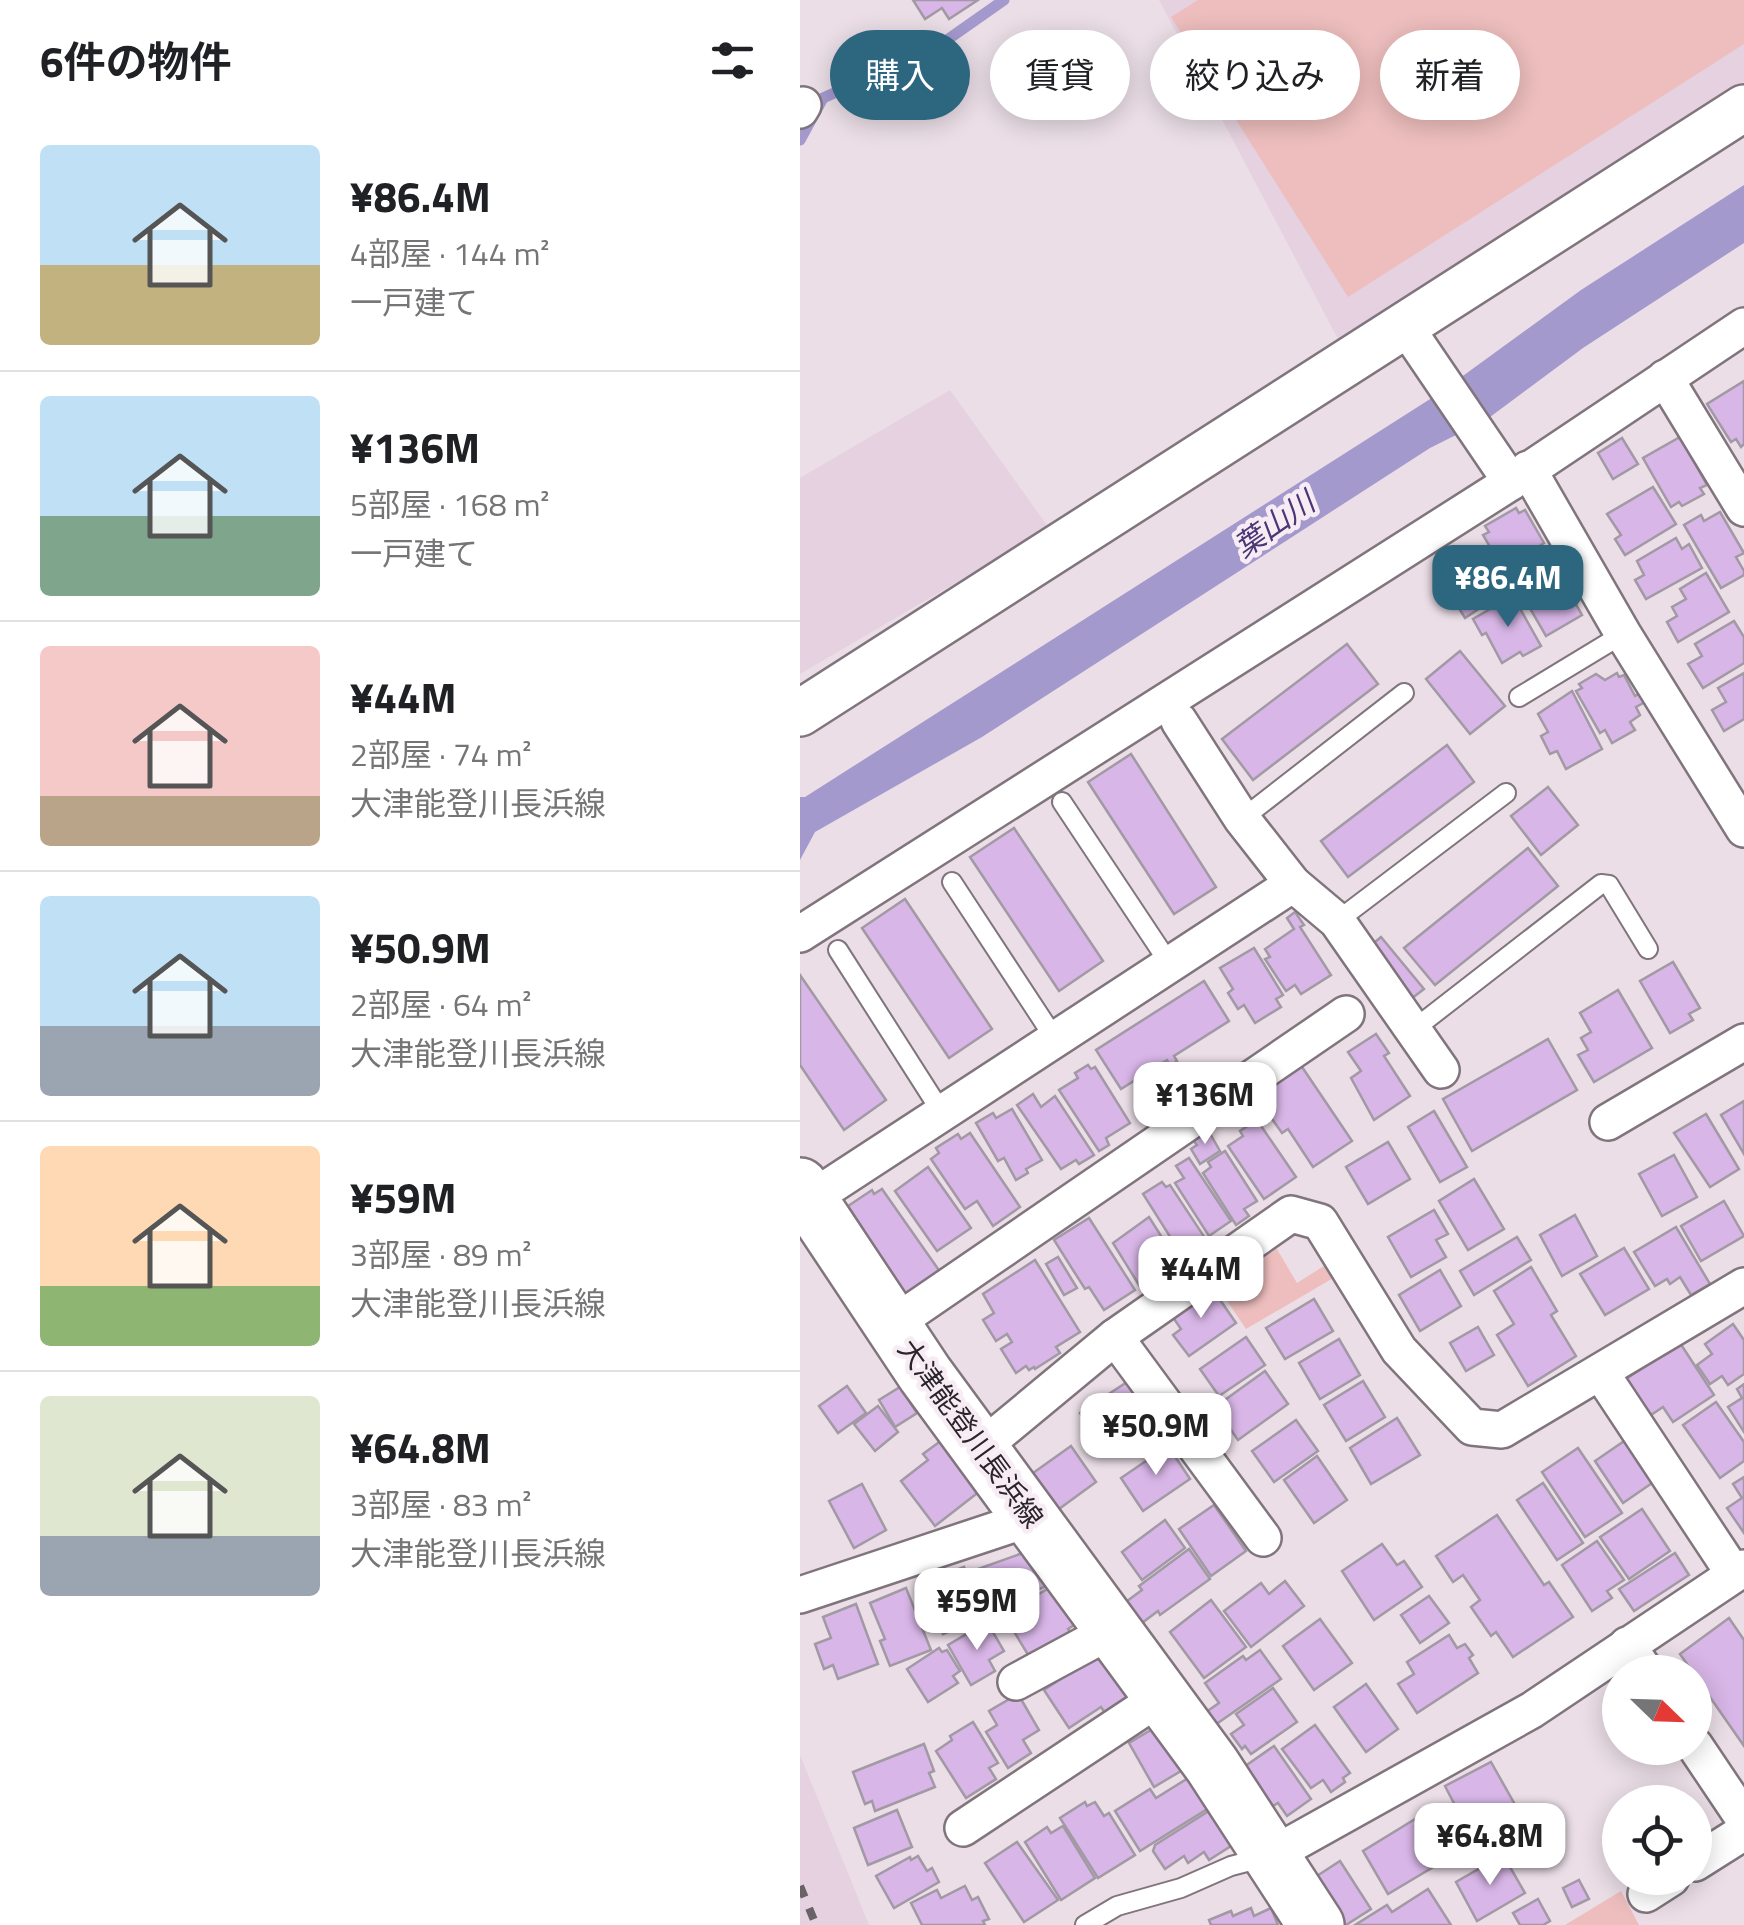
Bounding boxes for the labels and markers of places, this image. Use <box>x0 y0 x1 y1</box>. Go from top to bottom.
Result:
pin: ¥86.4M <box>1427 545 1589 630</box>
pin: ¥136M <box>1135 1062 1275 1147</box>
pin: ¥44M <box>1142 1236 1260 1321</box>
pin: ¥50.9M <box>1075 1393 1237 1478</box>
pin: ¥59M <box>918 1568 1036 1653</box>
pin: ¥64.8M <box>1409 1803 1571 1888</box>

